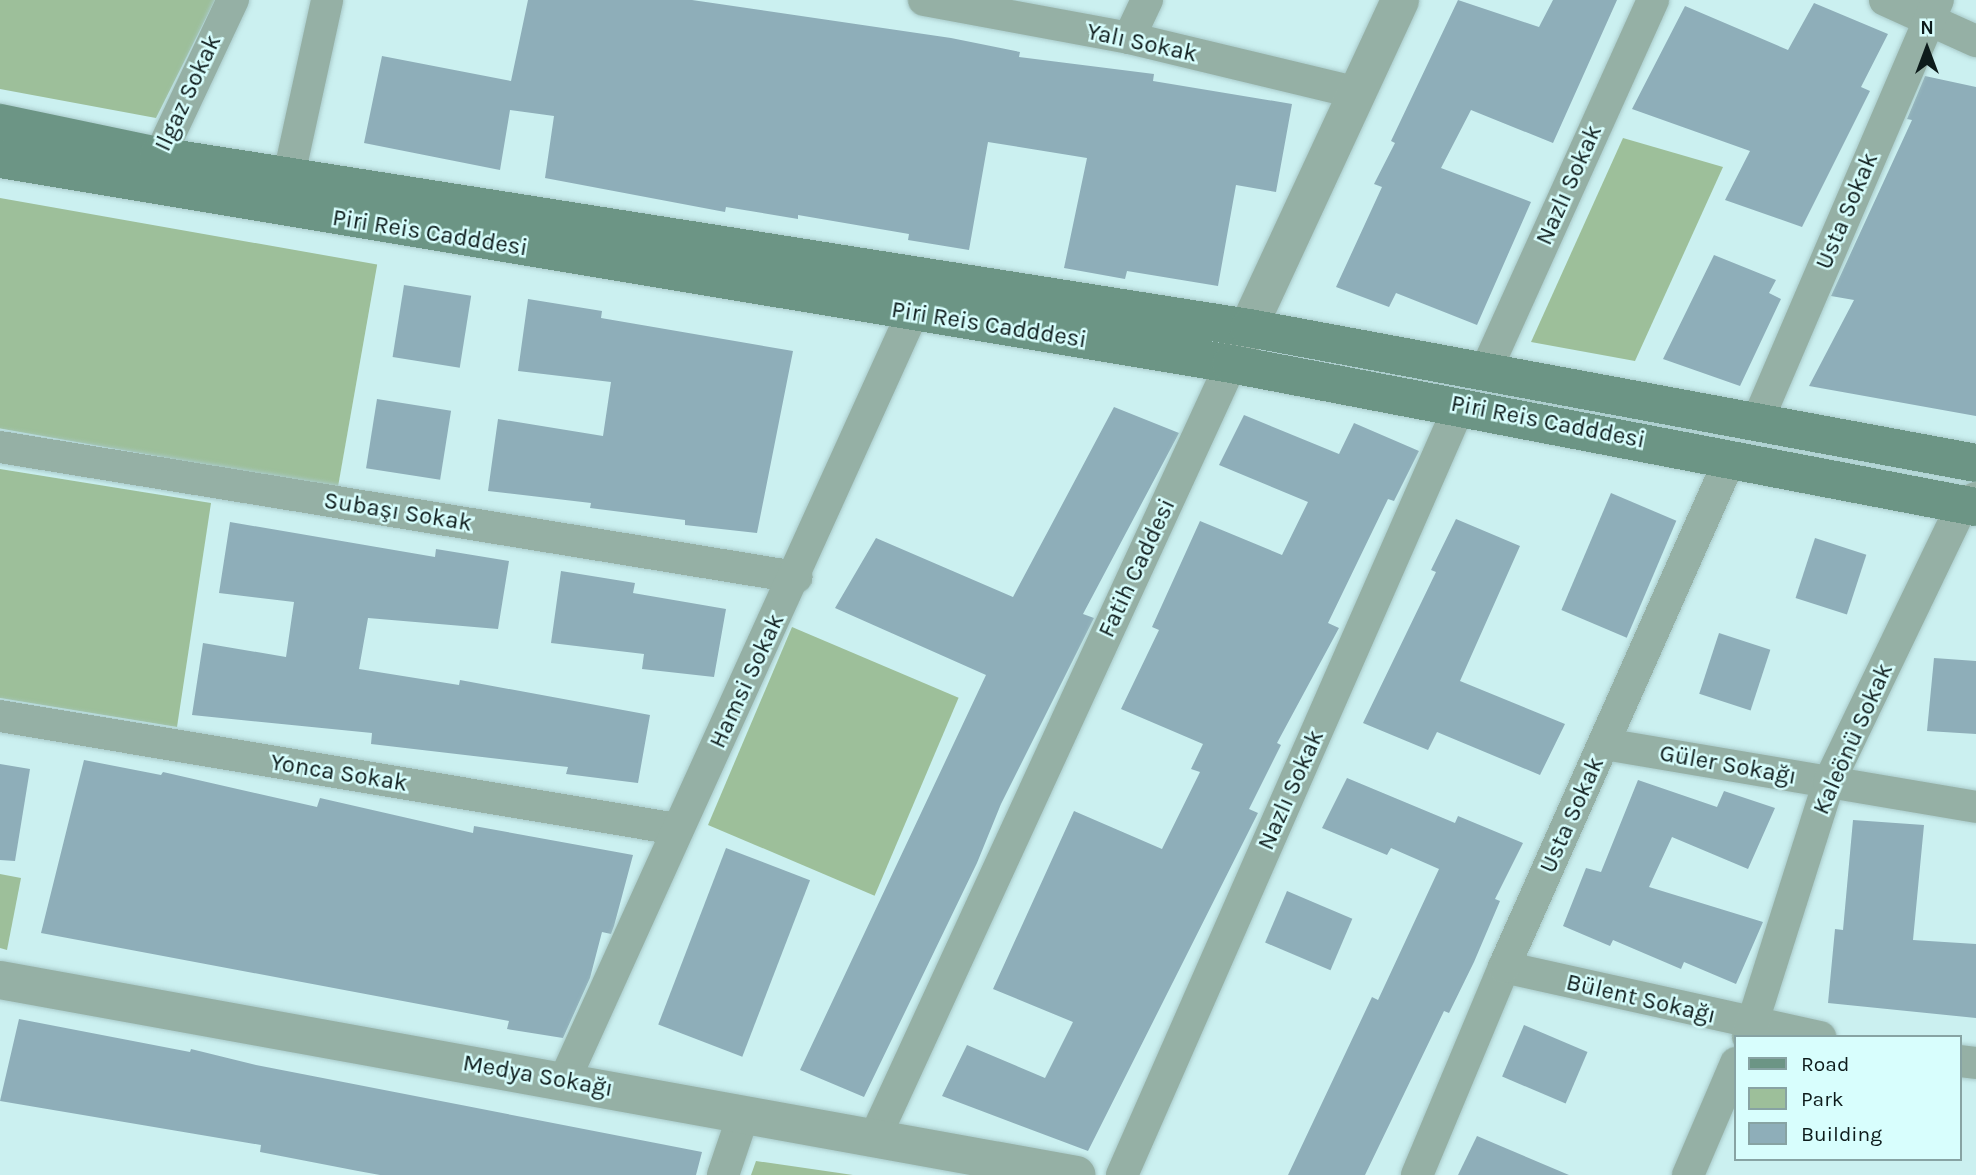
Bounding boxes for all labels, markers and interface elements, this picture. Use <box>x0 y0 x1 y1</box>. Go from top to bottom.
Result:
north arrow <box>1892 14 1962 84</box>
street label: Yalı Sokak <box>1084 17 1200 69</box>
text: N <box>1920 17 1934 39</box>
street label: Ilgaz Sokak <box>148 30 228 156</box>
street label: Nazlı Sokak <box>1530 120 1608 250</box>
street label: Usta Sokak <box>1809 148 1885 274</box>
street label: Piri Reis Cadddesi <box>330 203 530 263</box>
street label: Piri Reis Cadddesi <box>889 295 1089 355</box>
street label: Piri Reis Cadddesi <box>1449 389 1647 455</box>
street label: Subaşı Sokak <box>322 486 474 538</box>
street label: Fatih Caddesi <box>1092 494 1182 642</box>
street label: Hamsi Sokak <box>703 609 791 753</box>
street label: Kaleönü Sokak <box>1807 659 1899 819</box>
street label: Nazlı Sokak <box>1252 725 1330 855</box>
street label: Güler Sokağı <box>1657 739 1799 791</box>
street label: Yonca Sokak <box>268 748 410 798</box>
street label: Usta Sokak <box>1534 752 1610 878</box>
street label: Bülent Sokağı <box>1563 968 1719 1030</box>
legend <box>1734 1035 1962 1161</box>
street label: Medya Sokağı <box>461 1049 615 1103</box>
text: Road <box>1801 1052 1849 1076</box>
text: Park <box>1801 1087 1844 1111</box>
text: Building <box>1801 1122 1882 1146</box>

